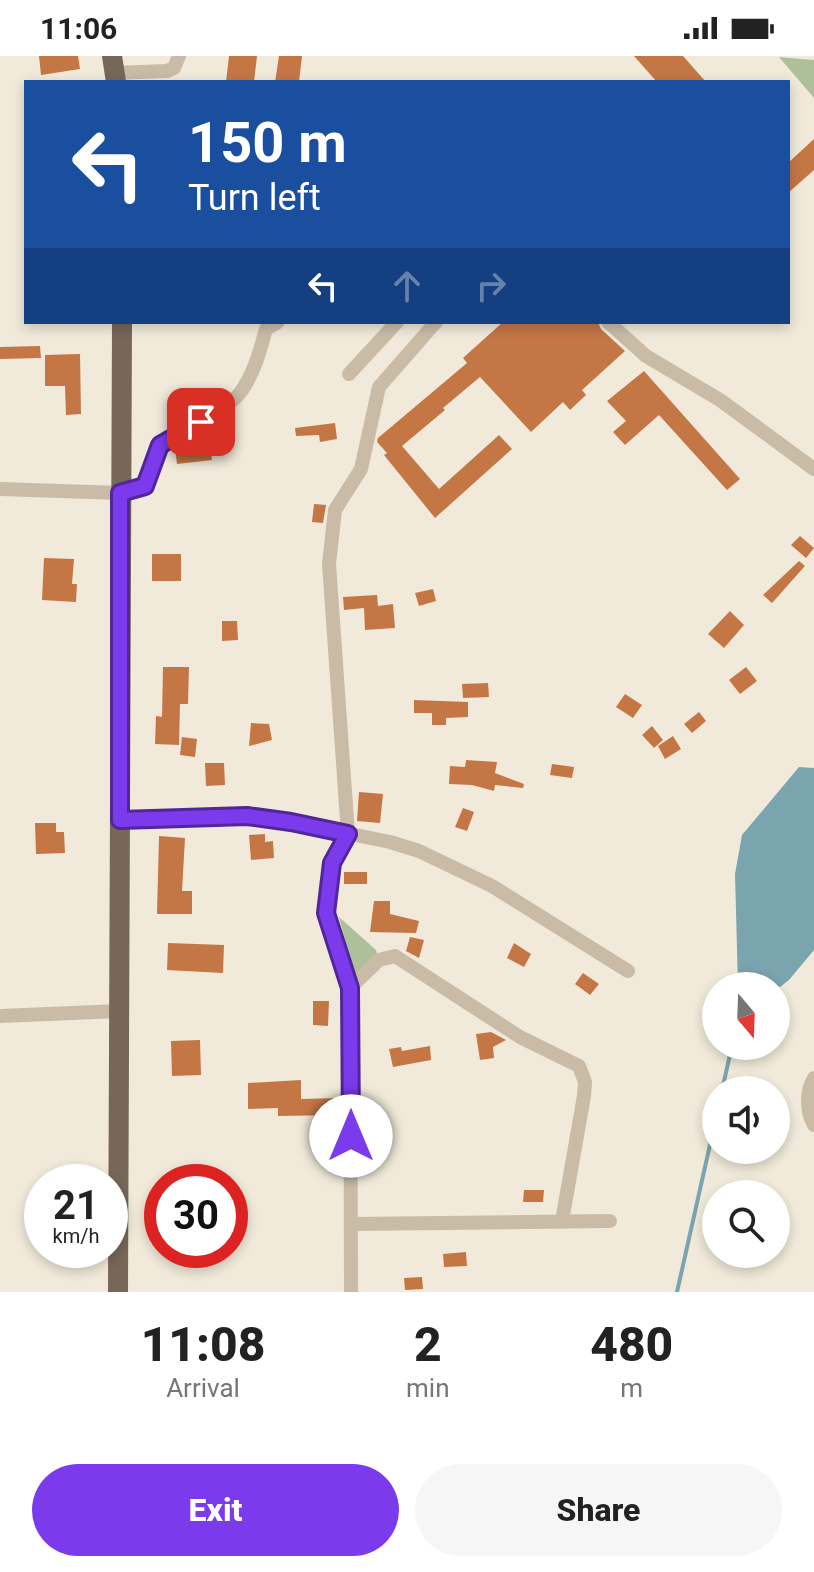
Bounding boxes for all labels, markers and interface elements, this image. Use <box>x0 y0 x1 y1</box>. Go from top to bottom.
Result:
text: 11:06 <box>40 11 117 46</box>
text: 150 m <box>188 110 347 176</box>
icon: left <box>56 112 160 216</box>
text: Turn left <box>188 177 321 219</box>
icon: left <box>301 264 345 308</box>
icon: ahead <box>385 264 429 308</box>
icon: right <box>469 264 513 308</box>
pin <box>167 388 235 456</box>
icon: arrive <box>179 400 223 444</box>
north arrow <box>702 972 790 1060</box>
map controls <box>702 972 790 1268</box>
button: sound <box>702 1076 790 1164</box>
position arrow <box>309 1094 393 1178</box>
speed limit sign: 30 <box>144 1164 248 1268</box>
button: search <box>702 1180 790 1268</box>
text: 21 <box>53 1182 99 1229</box>
text: km/h <box>53 1224 99 1248</box>
text: 11:08 <box>141 1316 265 1373</box>
text: 2 <box>414 1316 442 1373</box>
text: 480 <box>590 1316 673 1373</box>
text: Arrival <box>166 1373 240 1403</box>
text: min <box>406 1373 450 1403</box>
text: m <box>620 1373 643 1403</box>
button: Exit <box>32 1464 399 1556</box>
button: Share <box>415 1464 782 1556</box>

